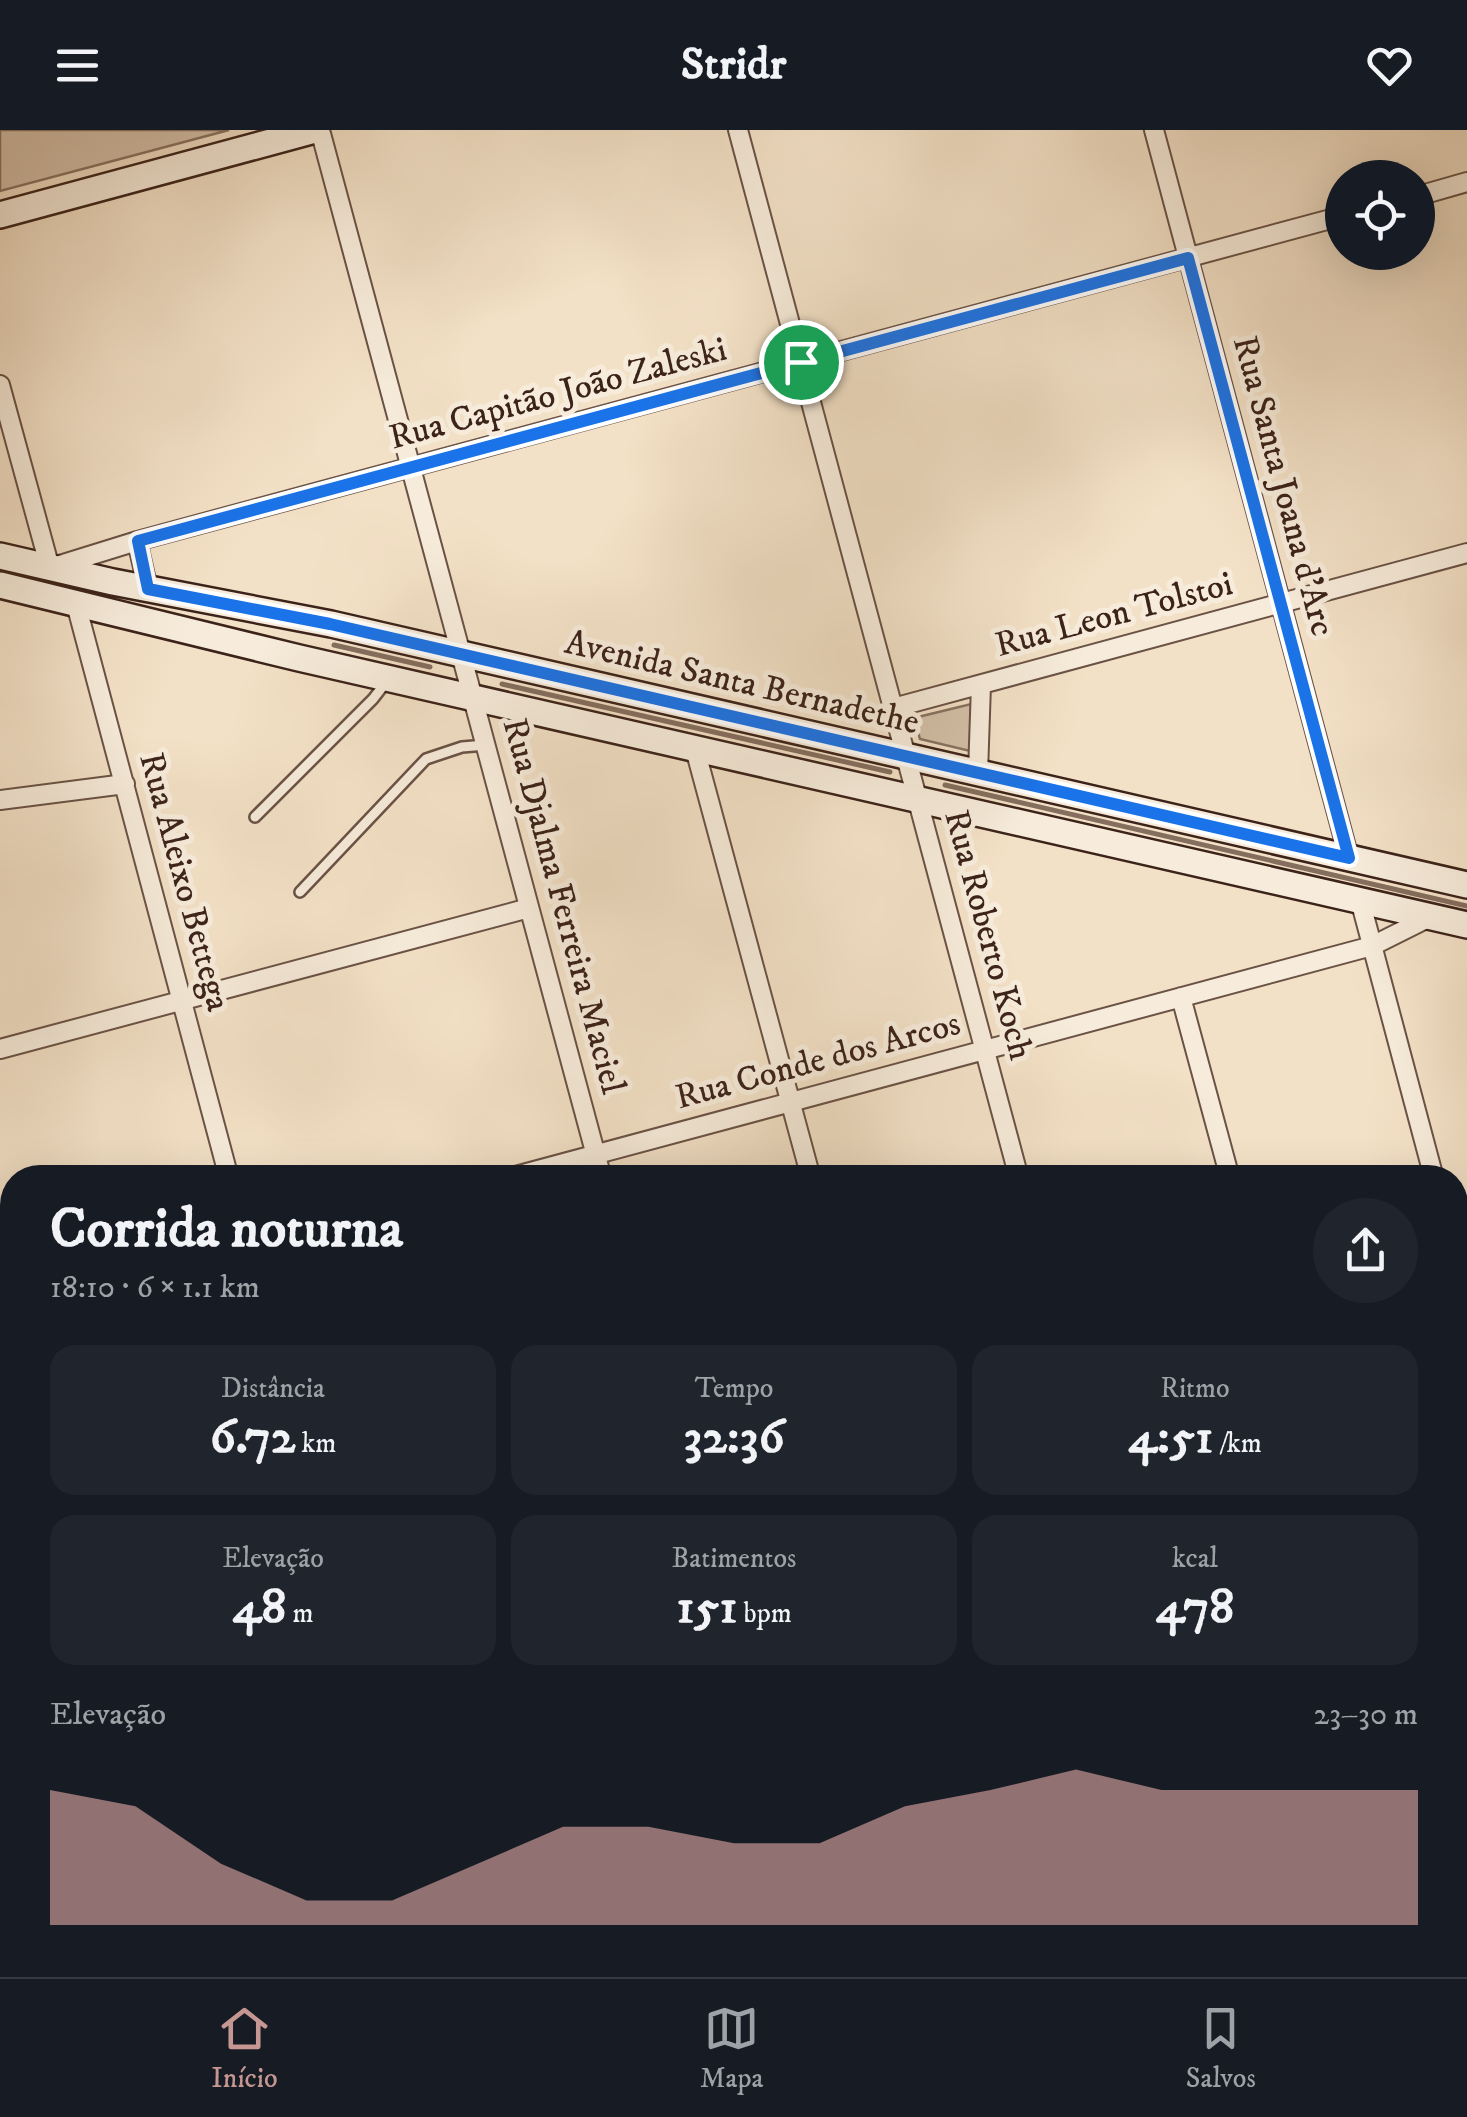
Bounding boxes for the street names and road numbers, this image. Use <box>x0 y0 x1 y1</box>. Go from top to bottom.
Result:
street label: Rua Capitão João Zaleski <box>384 328 732 460</box>
street label: Rua Santa Joana d'Arc <box>1222 331 1344 641</box>
street label: Rua Leon Tolstoi <box>990 562 1238 668</box>
street label: Avenida Santa Bernadethe <box>561 621 923 745</box>
street label: Rua Djalma Ferreira Maciel <box>492 713 634 1099</box>
street label: Rua Aleixo Bettega <box>128 748 240 1016</box>
street label: Rua Roberto Koch <box>933 805 1043 1065</box>
street label: Rua Conde dos Arcos <box>671 1002 965 1120</box>

